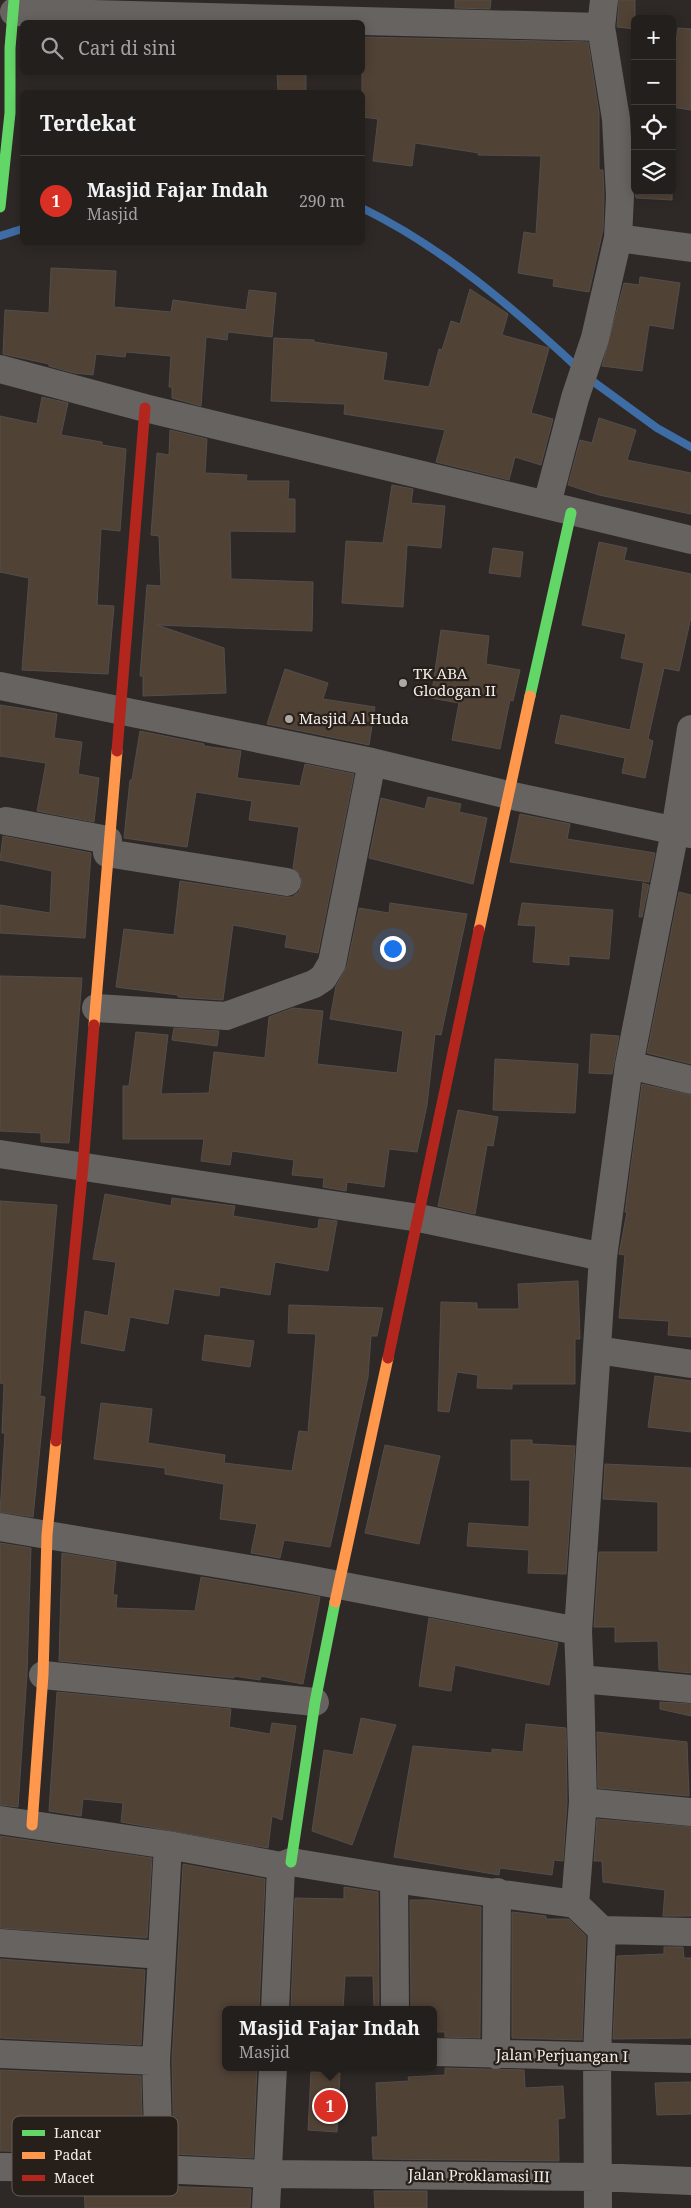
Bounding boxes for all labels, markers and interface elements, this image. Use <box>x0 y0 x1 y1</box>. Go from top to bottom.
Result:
map controls <box>631 15 676 195</box>
button: + <box>631 15 676 60</box>
search box <box>20 20 365 75</box>
icon: search <box>38 34 66 62</box>
text: Cari di sini <box>78 35 176 61</box>
button: − <box>631 60 676 105</box>
button: locate <box>631 105 676 150</box>
text: Terdekat <box>40 109 136 137</box>
button: layers <box>631 150 676 195</box>
text: Masjid Fajar Indah <box>87 177 268 203</box>
text: 1 <box>51 190 61 212</box>
text: 290 m <box>299 190 345 212</box>
text: Masjid <box>87 203 138 225</box>
place label: TK ABA Glodogan II <box>413 663 496 700</box>
marker: TK ABA Glodogan II <box>397 677 409 689</box>
place label: Masjid Al Huda <box>299 708 409 728</box>
marker: Masjid Al Huda <box>283 713 295 725</box>
your location <box>380 936 406 962</box>
popup <box>222 2006 437 2071</box>
text: Masjid Fajar Indah <box>239 2015 420 2041</box>
text: Masjid <box>239 2041 290 2063</box>
street label: Jalan Perjuangan I <box>495 2044 628 2066</box>
pin: 1 <box>314 2087 346 2125</box>
legend <box>12 2116 178 2196</box>
text: Lancar <box>54 2123 101 2142</box>
text: Padat <box>54 2145 92 2164</box>
street label: Jalan Proklamasi III <box>407 2164 550 2186</box>
text: Macet <box>54 2168 94 2187</box>

